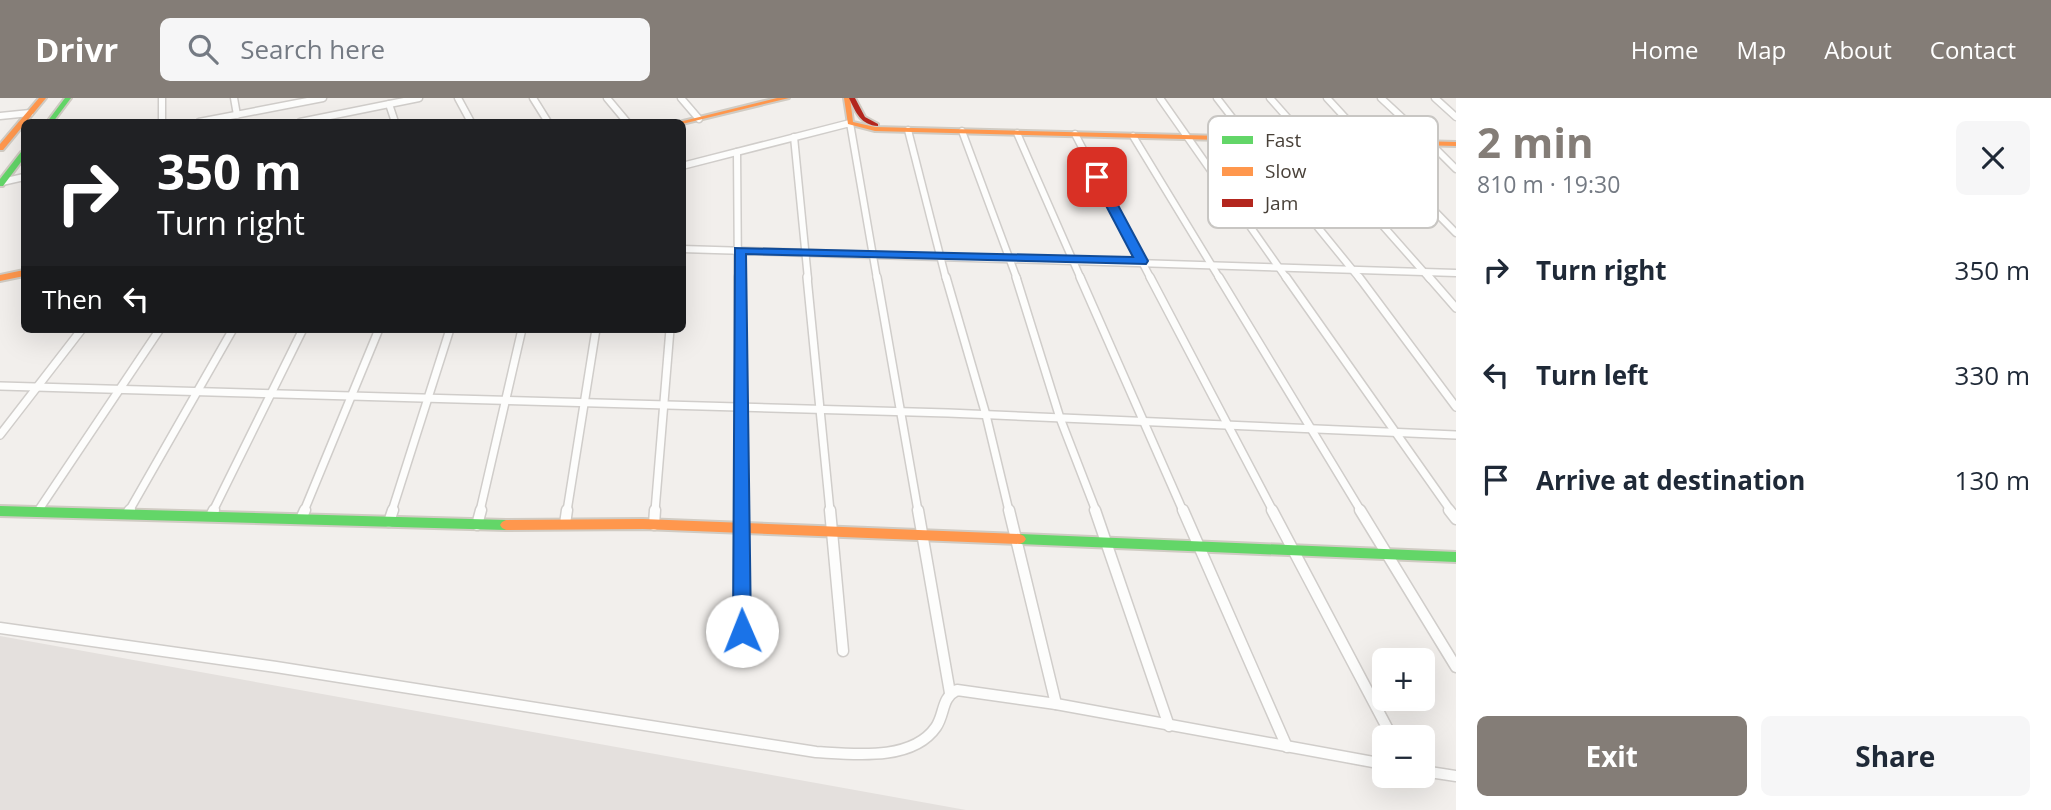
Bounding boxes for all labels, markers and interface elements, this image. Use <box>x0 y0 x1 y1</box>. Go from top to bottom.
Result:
search box <box>160 18 650 81</box>
text: Drivr <box>35 27 118 72</box>
icon: search <box>184 30 222 68</box>
text: Search here <box>240 31 385 67</box>
text: Home <box>1631 33 1699 66</box>
text: Map <box>1737 33 1786 66</box>
text: About <box>1824 33 1892 66</box>
text: Contact <box>1930 33 2016 66</box>
text: 2 min <box>1477 113 1594 170</box>
legend <box>1208 116 1438 228</box>
button: close <box>1956 121 2030 195</box>
text: Fast <box>1265 127 1301 153</box>
text: 350 m <box>157 138 302 204</box>
icon: right <box>42 147 133 238</box>
pin <box>1067 147 1127 207</box>
icon: arrive <box>1078 158 1116 196</box>
text: Slow <box>1265 158 1307 184</box>
text: 810 m · 19:30 <box>1477 168 1620 200</box>
text: Jam <box>1263 190 1298 216</box>
text: Turn right <box>157 201 305 244</box>
icon: right <box>1477 251 1515 289</box>
text: Turn right <box>1536 252 1667 288</box>
text: 350 m <box>1955 252 2030 288</box>
icon: left <box>117 280 155 318</box>
text: Then <box>42 281 103 317</box>
icon: left <box>1477 356 1515 394</box>
text: Turn left <box>1536 357 1648 393</box>
text: 330 m <box>1955 357 2030 393</box>
icon: arrive <box>1477 461 1515 499</box>
text: Arrive at destination <box>1536 462 1805 498</box>
text: 130 m <box>1955 462 2030 498</box>
position arrow <box>705 594 779 668</box>
map controls <box>1372 648 1435 788</box>
button: + <box>1372 648 1435 711</box>
button: Exit <box>1477 716 1747 796</box>
button: Share <box>1761 716 2030 796</box>
button: − <box>1372 725 1435 788</box>

